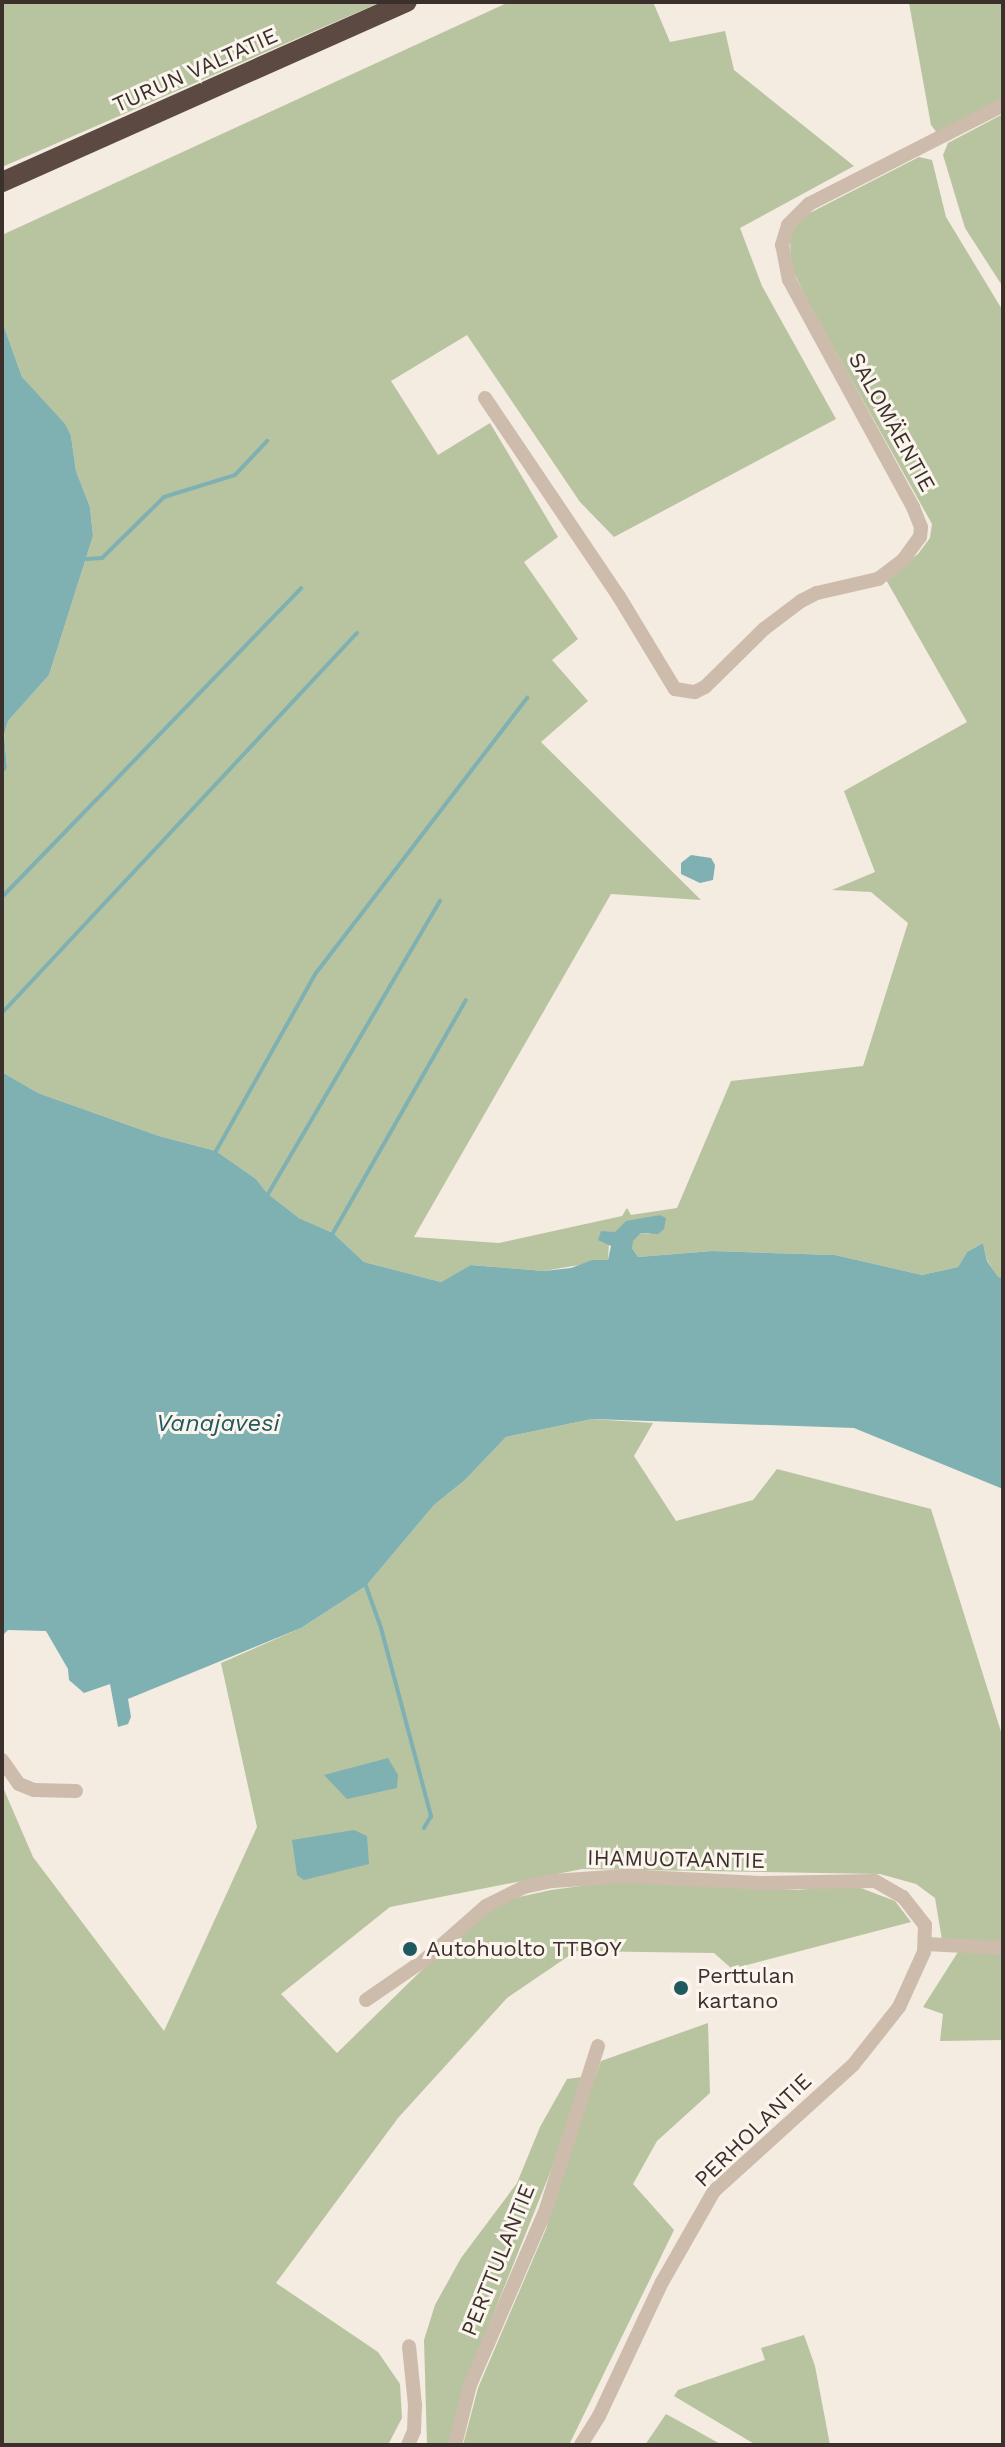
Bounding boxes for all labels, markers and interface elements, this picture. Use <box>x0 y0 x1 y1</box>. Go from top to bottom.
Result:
street label: TURUN VALTATIE <box>108 22 282 118</box>
street label: SALOMÄENTIE <box>843 348 941 496</box>
water label: Vanajavesi <box>156 1410 280 1438</box>
street label: IHAMUOTAANTIE <box>587 1844 765 1874</box>
place label: Autohuolto TTBOY <box>426 1936 622 1962</box>
marker: Autohuolto TTBOY <box>401 1940 419 1958</box>
place label: Perttulan kartano <box>697 1962 795 2014</box>
marker: Perttulan kartano <box>672 1979 690 1997</box>
street label: PERHOLANTIE <box>689 2068 817 2192</box>
street label: PERTTULANTIE <box>456 2180 540 2340</box>

